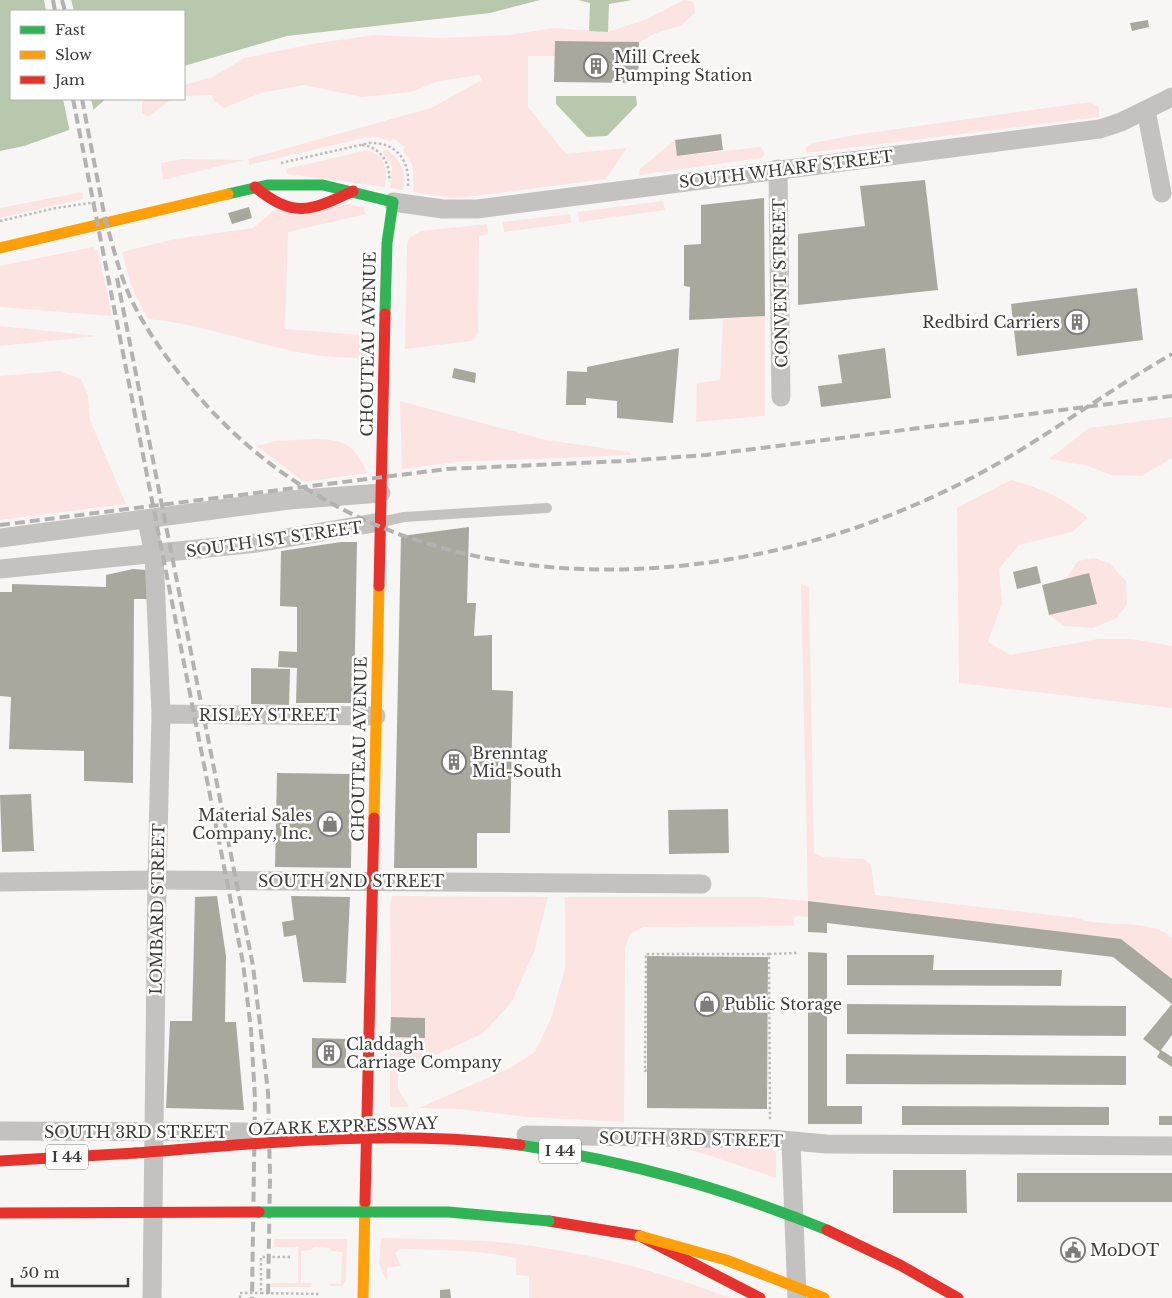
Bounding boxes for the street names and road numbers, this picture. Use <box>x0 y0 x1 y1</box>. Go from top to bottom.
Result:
street label: SOUTH WHARF STREET <box>678 146 894 192</box>
street label: CONVENT STREET <box>769 198 791 368</box>
street label: CHOUTEAU AVENUE <box>356 251 380 437</box>
street label: SOUTH 1ST STREET <box>185 517 363 561</box>
street label: CHOUTEAU AVENUE <box>347 656 371 842</box>
street label: RISLEY STREET <box>199 705 339 725</box>
street label: LOMBARD STREET <box>146 823 168 995</box>
street label: SOUTH 2ND STREET <box>258 871 444 891</box>
street label: OZARK EXPRESSWAY <box>248 1113 439 1139</box>
street label: SOUTH 3RD STREET <box>44 1122 228 1142</box>
street label: SOUTH 3RD STREET <box>599 1127 783 1151</box>
road number: I 44 <box>539 1138 581 1164</box>
road number: I 44 <box>46 1144 88 1170</box>

